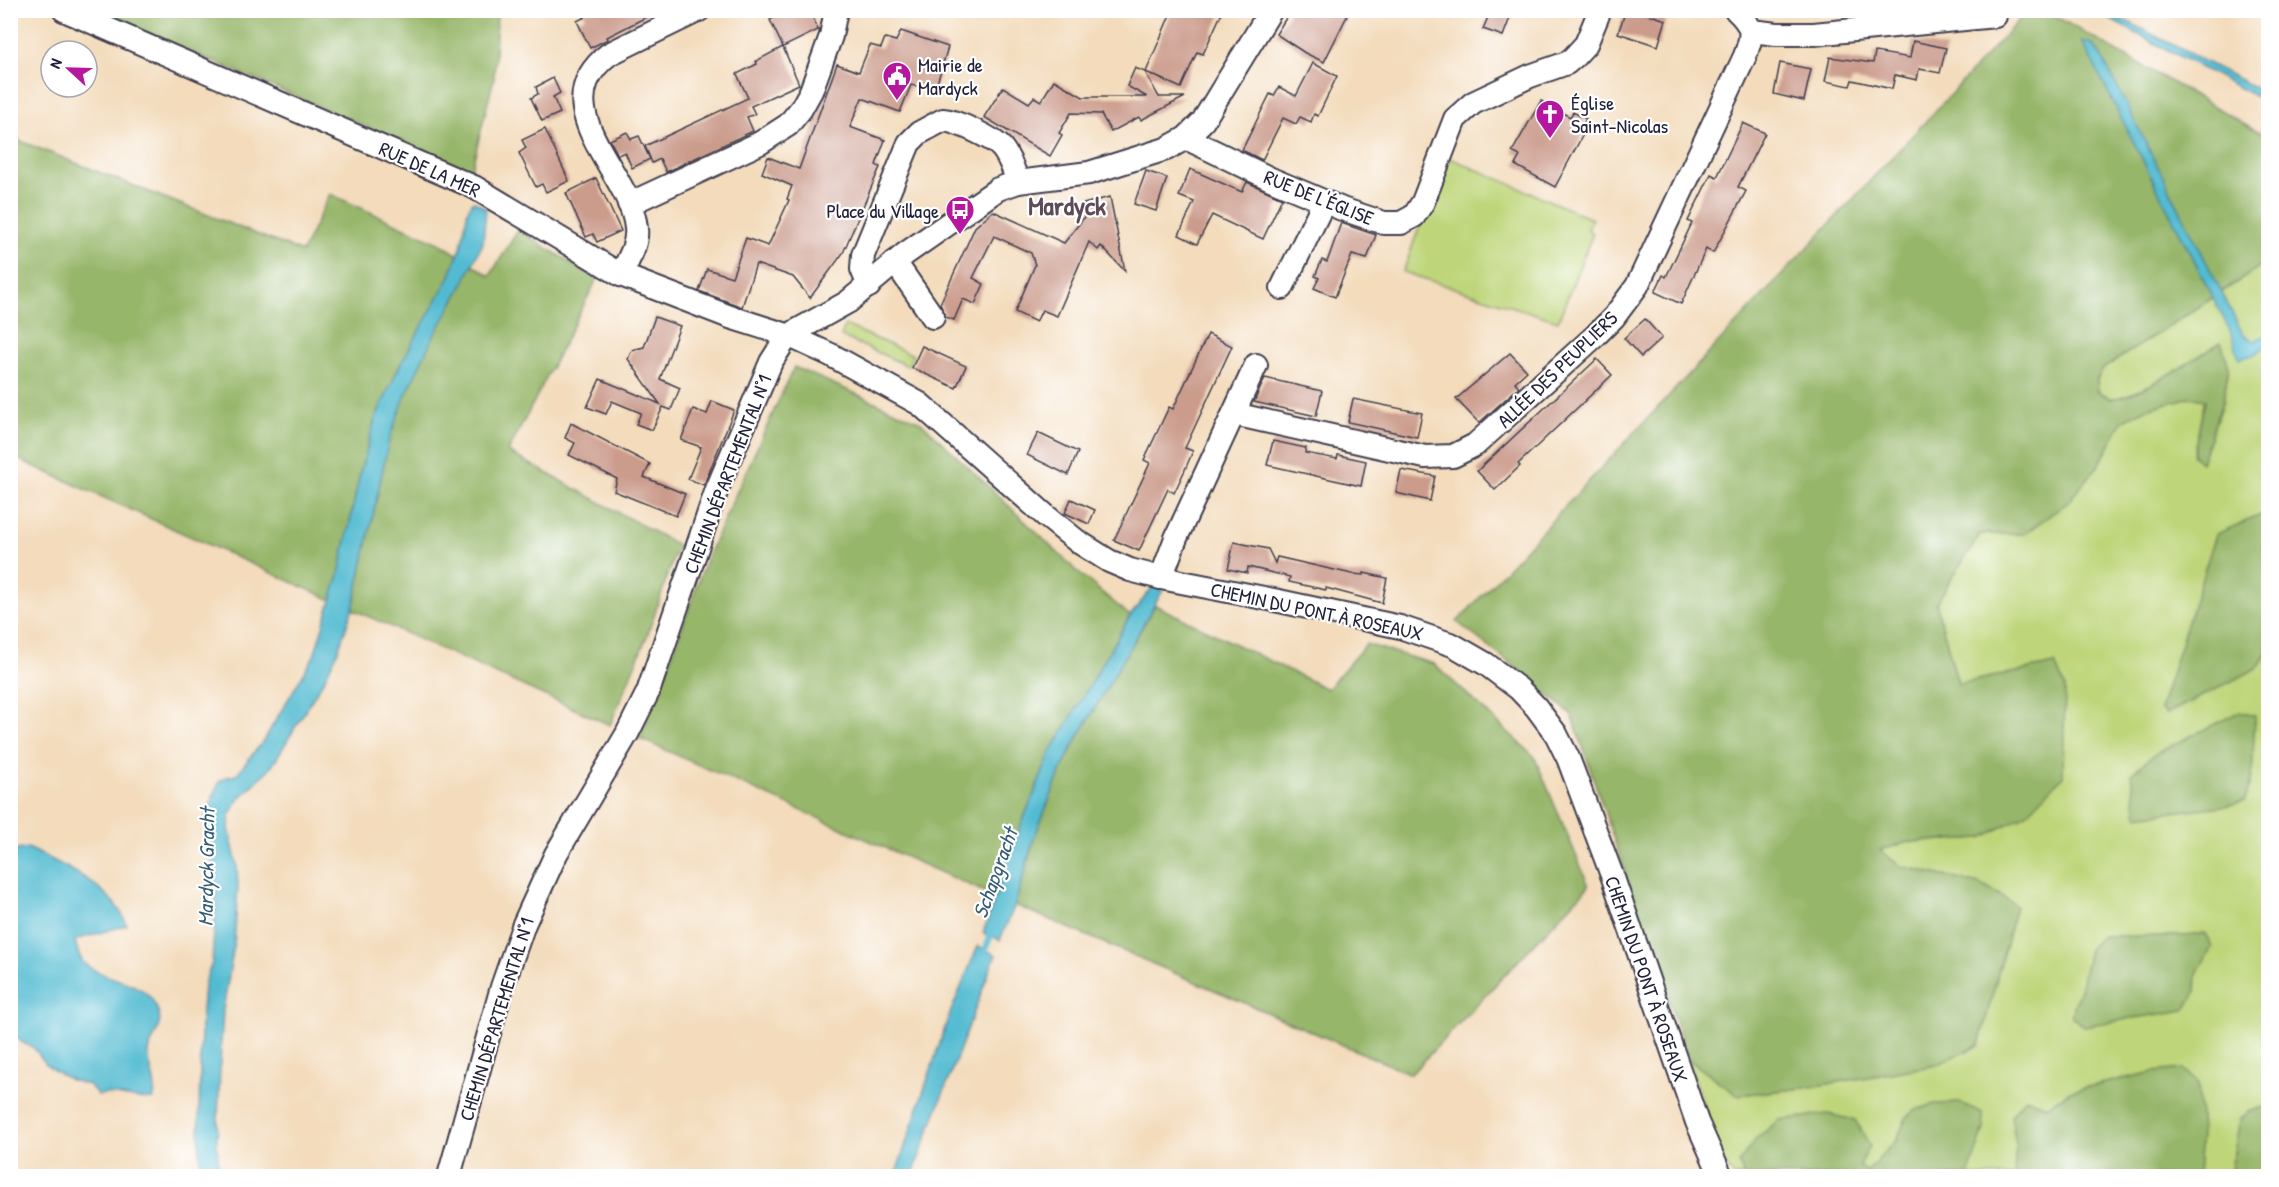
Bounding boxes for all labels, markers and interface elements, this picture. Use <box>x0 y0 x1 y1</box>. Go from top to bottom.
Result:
north arrow <box>39 39 99 99</box>
place label: Mairie de Mardyck <box>918 51 983 101</box>
text: N <box>43 55 67 71</box>
public building icon: Mairie de Mardyck <box>881 60 913 102</box>
place label: Église Saint-Nicolas <box>1571 89 1669 139</box>
church icon: Église Saint-Nicolas <box>1534 98 1566 140</box>
street label: RUE DE LA MER <box>375 135 485 203</box>
street label: RUE DE L'ÉGLISE <box>1260 163 1378 231</box>
district label: Mardyck <box>1028 188 1106 224</box>
bus stop icon: Place du Village <box>944 194 976 236</box>
place label: Place du Village <box>826 197 939 224</box>
street label: ALLÉE DES PEUPLIERS <box>1491 305 1623 433</box>
street label: CHEMIN DÉPARTEMENTAL N°1 <box>677 371 777 577</box>
street label: CHEMIN DU PONT À ROSEAUX <box>1208 575 1426 647</box>
water label: Mardyck Gracht <box>190 805 222 926</box>
water label: Schapgracht <box>965 821 1026 922</box>
street label: CHEMIN DU PONT À ROSEAUX <box>1599 872 1695 1086</box>
street label: CHEMIN DÉPARTEMENTAL N°1 <box>452 914 540 1124</box>

